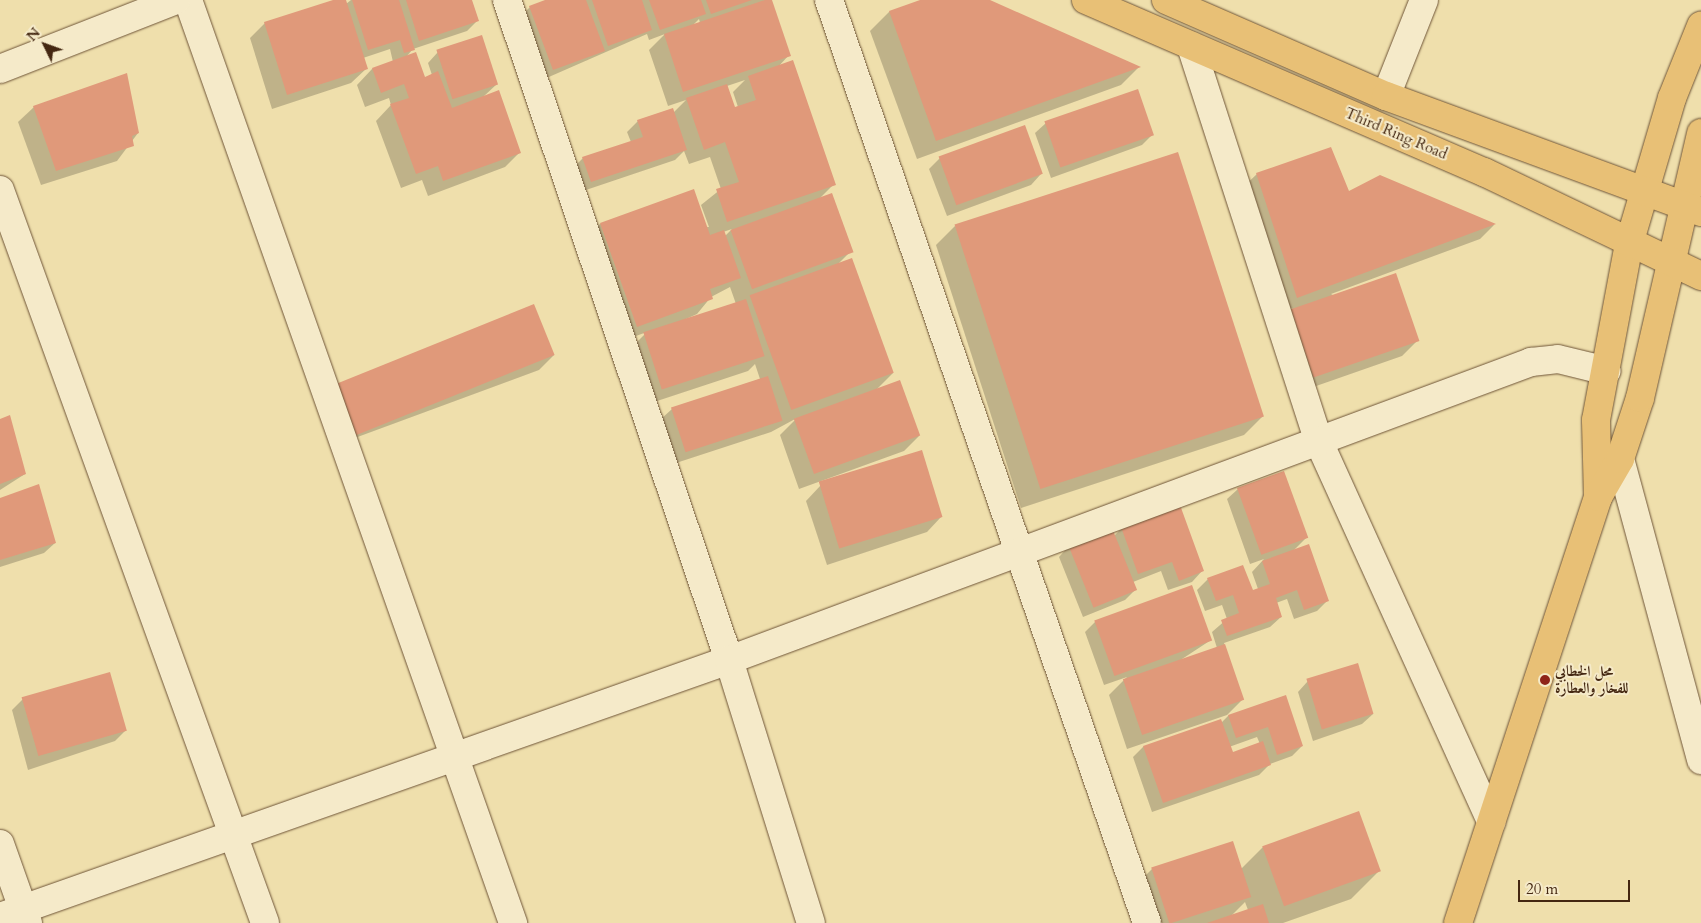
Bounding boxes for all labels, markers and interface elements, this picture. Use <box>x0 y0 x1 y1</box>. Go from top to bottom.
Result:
north arrow <box>20 20 70 70</box>
text: N <box>22 24 45 46</box>
street label: Third Ring Road <box>1342 104 1450 164</box>
place label: محل الخطابي للفخار والعطارة <box>1555 662 1628 697</box>
marker: محل الخطابي للفخار والعطارة <box>1539 674 1551 686</box>
scale bar <box>1521 870 1634 902</box>
text: 20 m <box>1526 879 1558 899</box>

